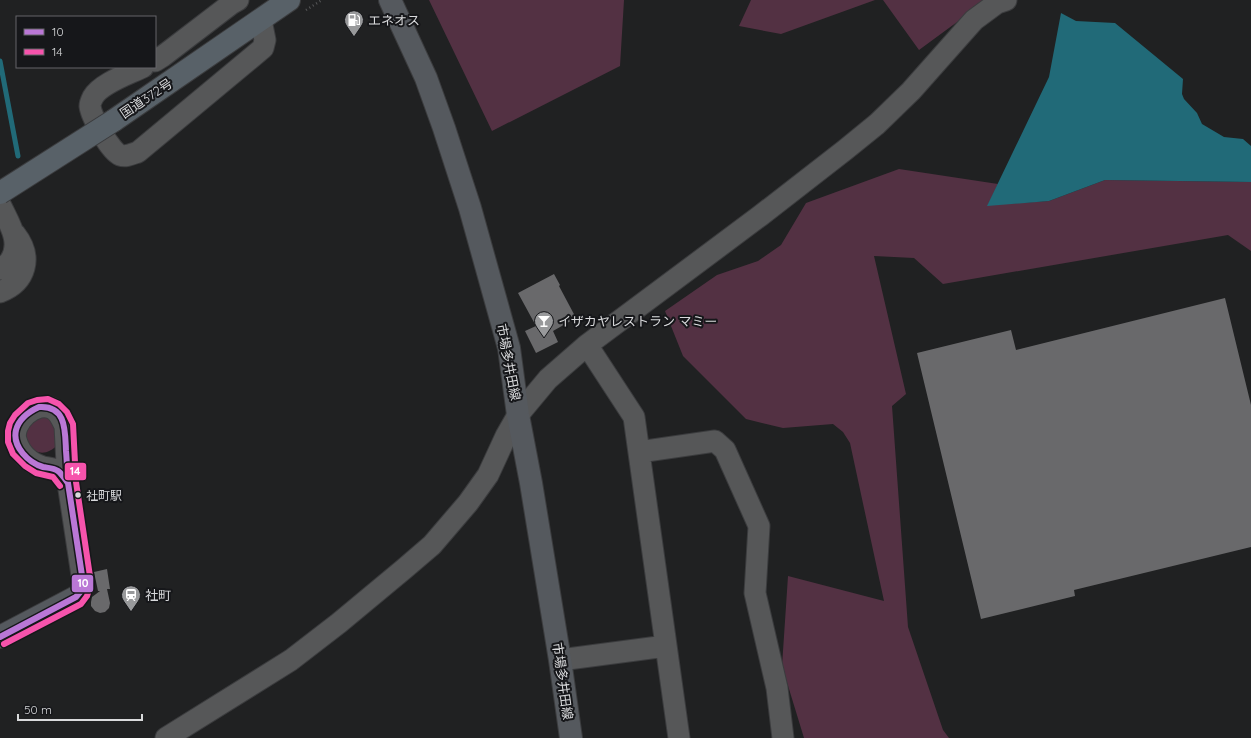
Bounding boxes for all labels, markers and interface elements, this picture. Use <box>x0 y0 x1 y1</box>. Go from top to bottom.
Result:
fuel station icon: エネオス <box>343 9 365 37</box>
place label: エネオス <box>368 12 420 28</box>
legend <box>16 16 156 68</box>
text: 10 <box>52 24 64 39</box>
text: 14 <box>52 44 63 59</box>
street label: 国道372号 <box>117 75 175 121</box>
bar icon: イザカヤレストラン マミー <box>533 310 555 338</box>
place label: イザカヤレストラン マミー <box>558 313 718 329</box>
street label: 市場多井田線 <box>494 322 524 402</box>
line badge: 14 <box>64 462 87 481</box>
text: 14 <box>70 464 81 478</box>
place label: 社町駅 <box>86 488 122 503</box>
marker: 社町駅 <box>73 490 83 500</box>
line badge: 10 <box>71 574 94 593</box>
text: 10 <box>77 576 89 590</box>
station icon: 社町 <box>120 584 142 612</box>
place label: 社町 <box>145 587 171 603</box>
street label: 市場多井田線 <box>550 641 576 721</box>
scale bar <box>18 696 142 722</box>
text: 50 m <box>24 702 52 717</box>

